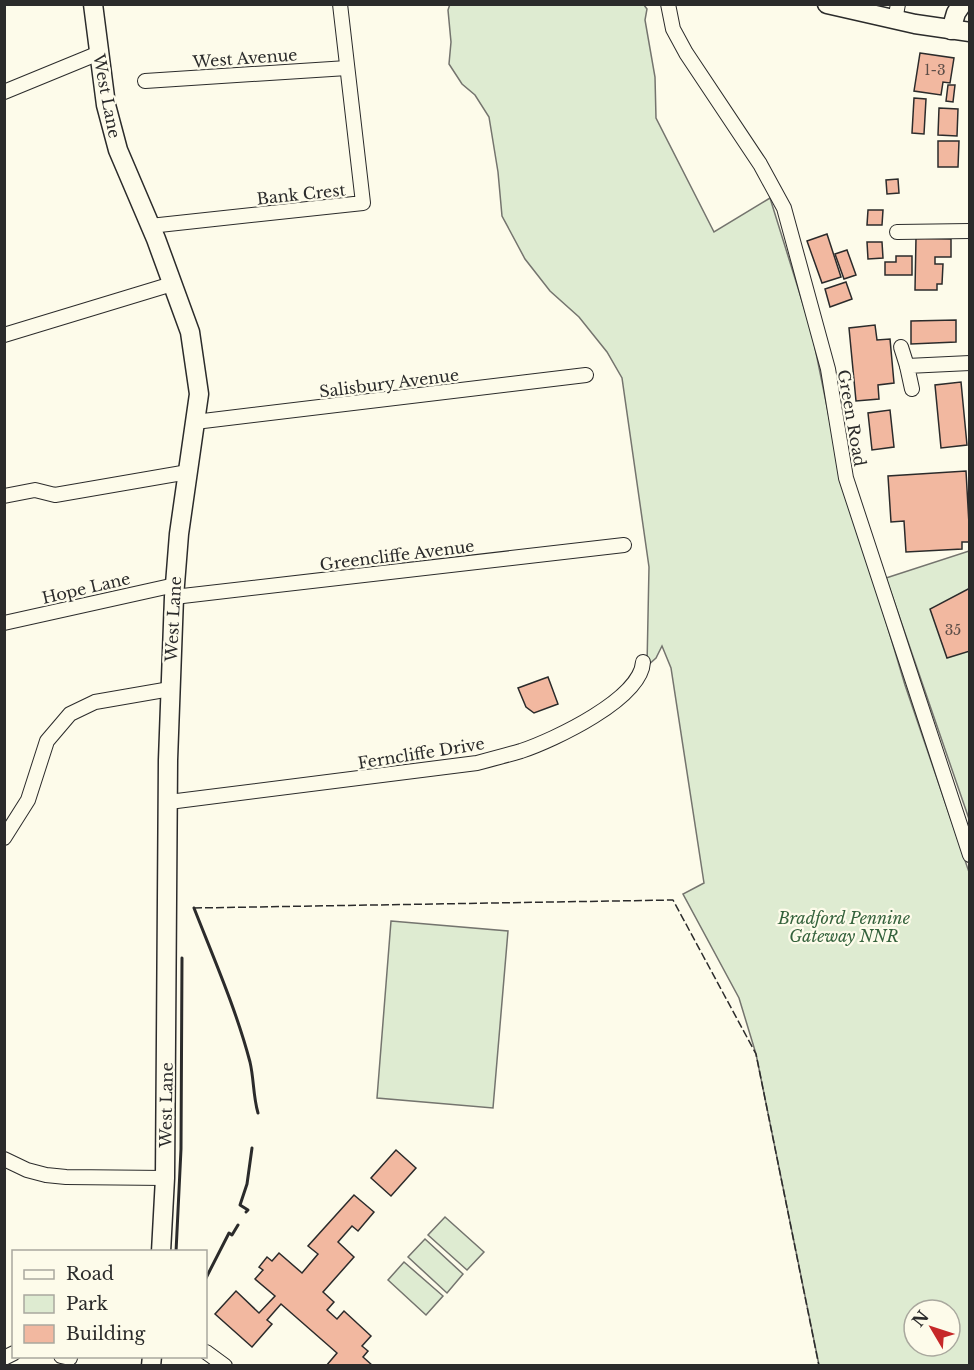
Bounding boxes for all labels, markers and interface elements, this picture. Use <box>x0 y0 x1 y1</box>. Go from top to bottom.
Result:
street label: West Avenue <box>191 44 298 72</box>
street label: West Lane <box>89 51 125 140</box>
house number: 1-3 <box>924 61 946 79</box>
street label: Bank Crest <box>256 179 346 209</box>
street label: Salisbury Avenue <box>318 365 460 401</box>
street label: Green Road <box>834 368 870 468</box>
street label: Greencliffe Avenue <box>319 536 475 574</box>
street label: Hope Lane <box>40 568 132 608</box>
street label: West Lane <box>161 576 185 663</box>
house number: 35 <box>945 621 961 639</box>
street label: Ferncliffe Drive <box>356 733 486 773</box>
park label: Bradford Pennine Gateway NNR <box>777 908 911 946</box>
street label: West Lane <box>155 1062 177 1149</box>
legend <box>12 1250 207 1358</box>
text: Road <box>66 1263 114 1285</box>
text: Park <box>66 1293 108 1315</box>
north arrow <box>902 1298 962 1358</box>
text: N <box>908 1306 933 1331</box>
text: Building <box>66 1323 145 1345</box>

